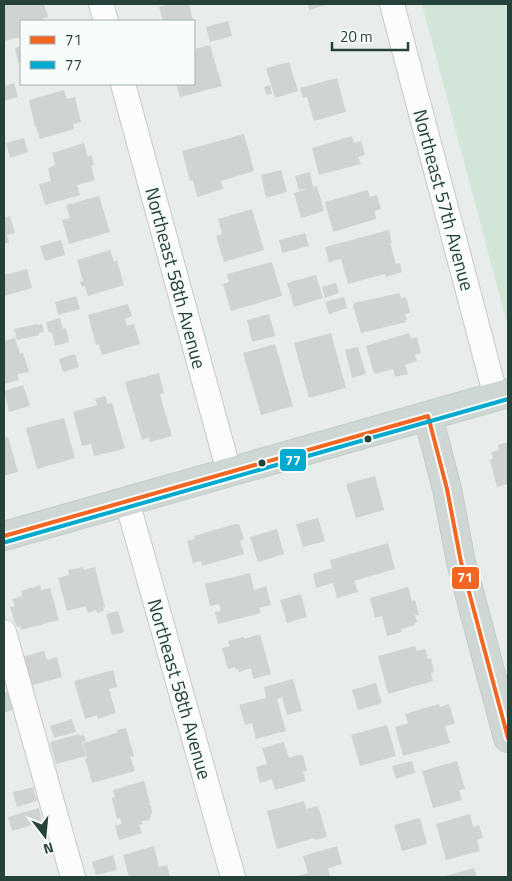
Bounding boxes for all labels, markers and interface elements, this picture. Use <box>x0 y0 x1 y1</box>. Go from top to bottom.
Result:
legend <box>20 20 195 85</box>
scale bar <box>332 20 408 52</box>
text: 20 m <box>340 25 373 48</box>
text: 71 <box>65 28 82 51</box>
text: 77 <box>65 53 82 76</box>
street label: Northeast 57th Avenue <box>406 106 483 294</box>
street label: Northeast 58th Avenue <box>138 184 215 372</box>
unlabelled marker <box>363 434 373 444</box>
line badge: 77 <box>279 448 307 472</box>
text: 77 <box>285 449 301 470</box>
unlabelled marker <box>257 458 267 468</box>
line badge: 71 <box>451 566 480 590</box>
text: 71 <box>457 566 473 587</box>
street label: Northeast 58th Avenue <box>141 595 220 783</box>
north arrow <box>20 811 70 861</box>
text: N <box>41 838 56 860</box>

